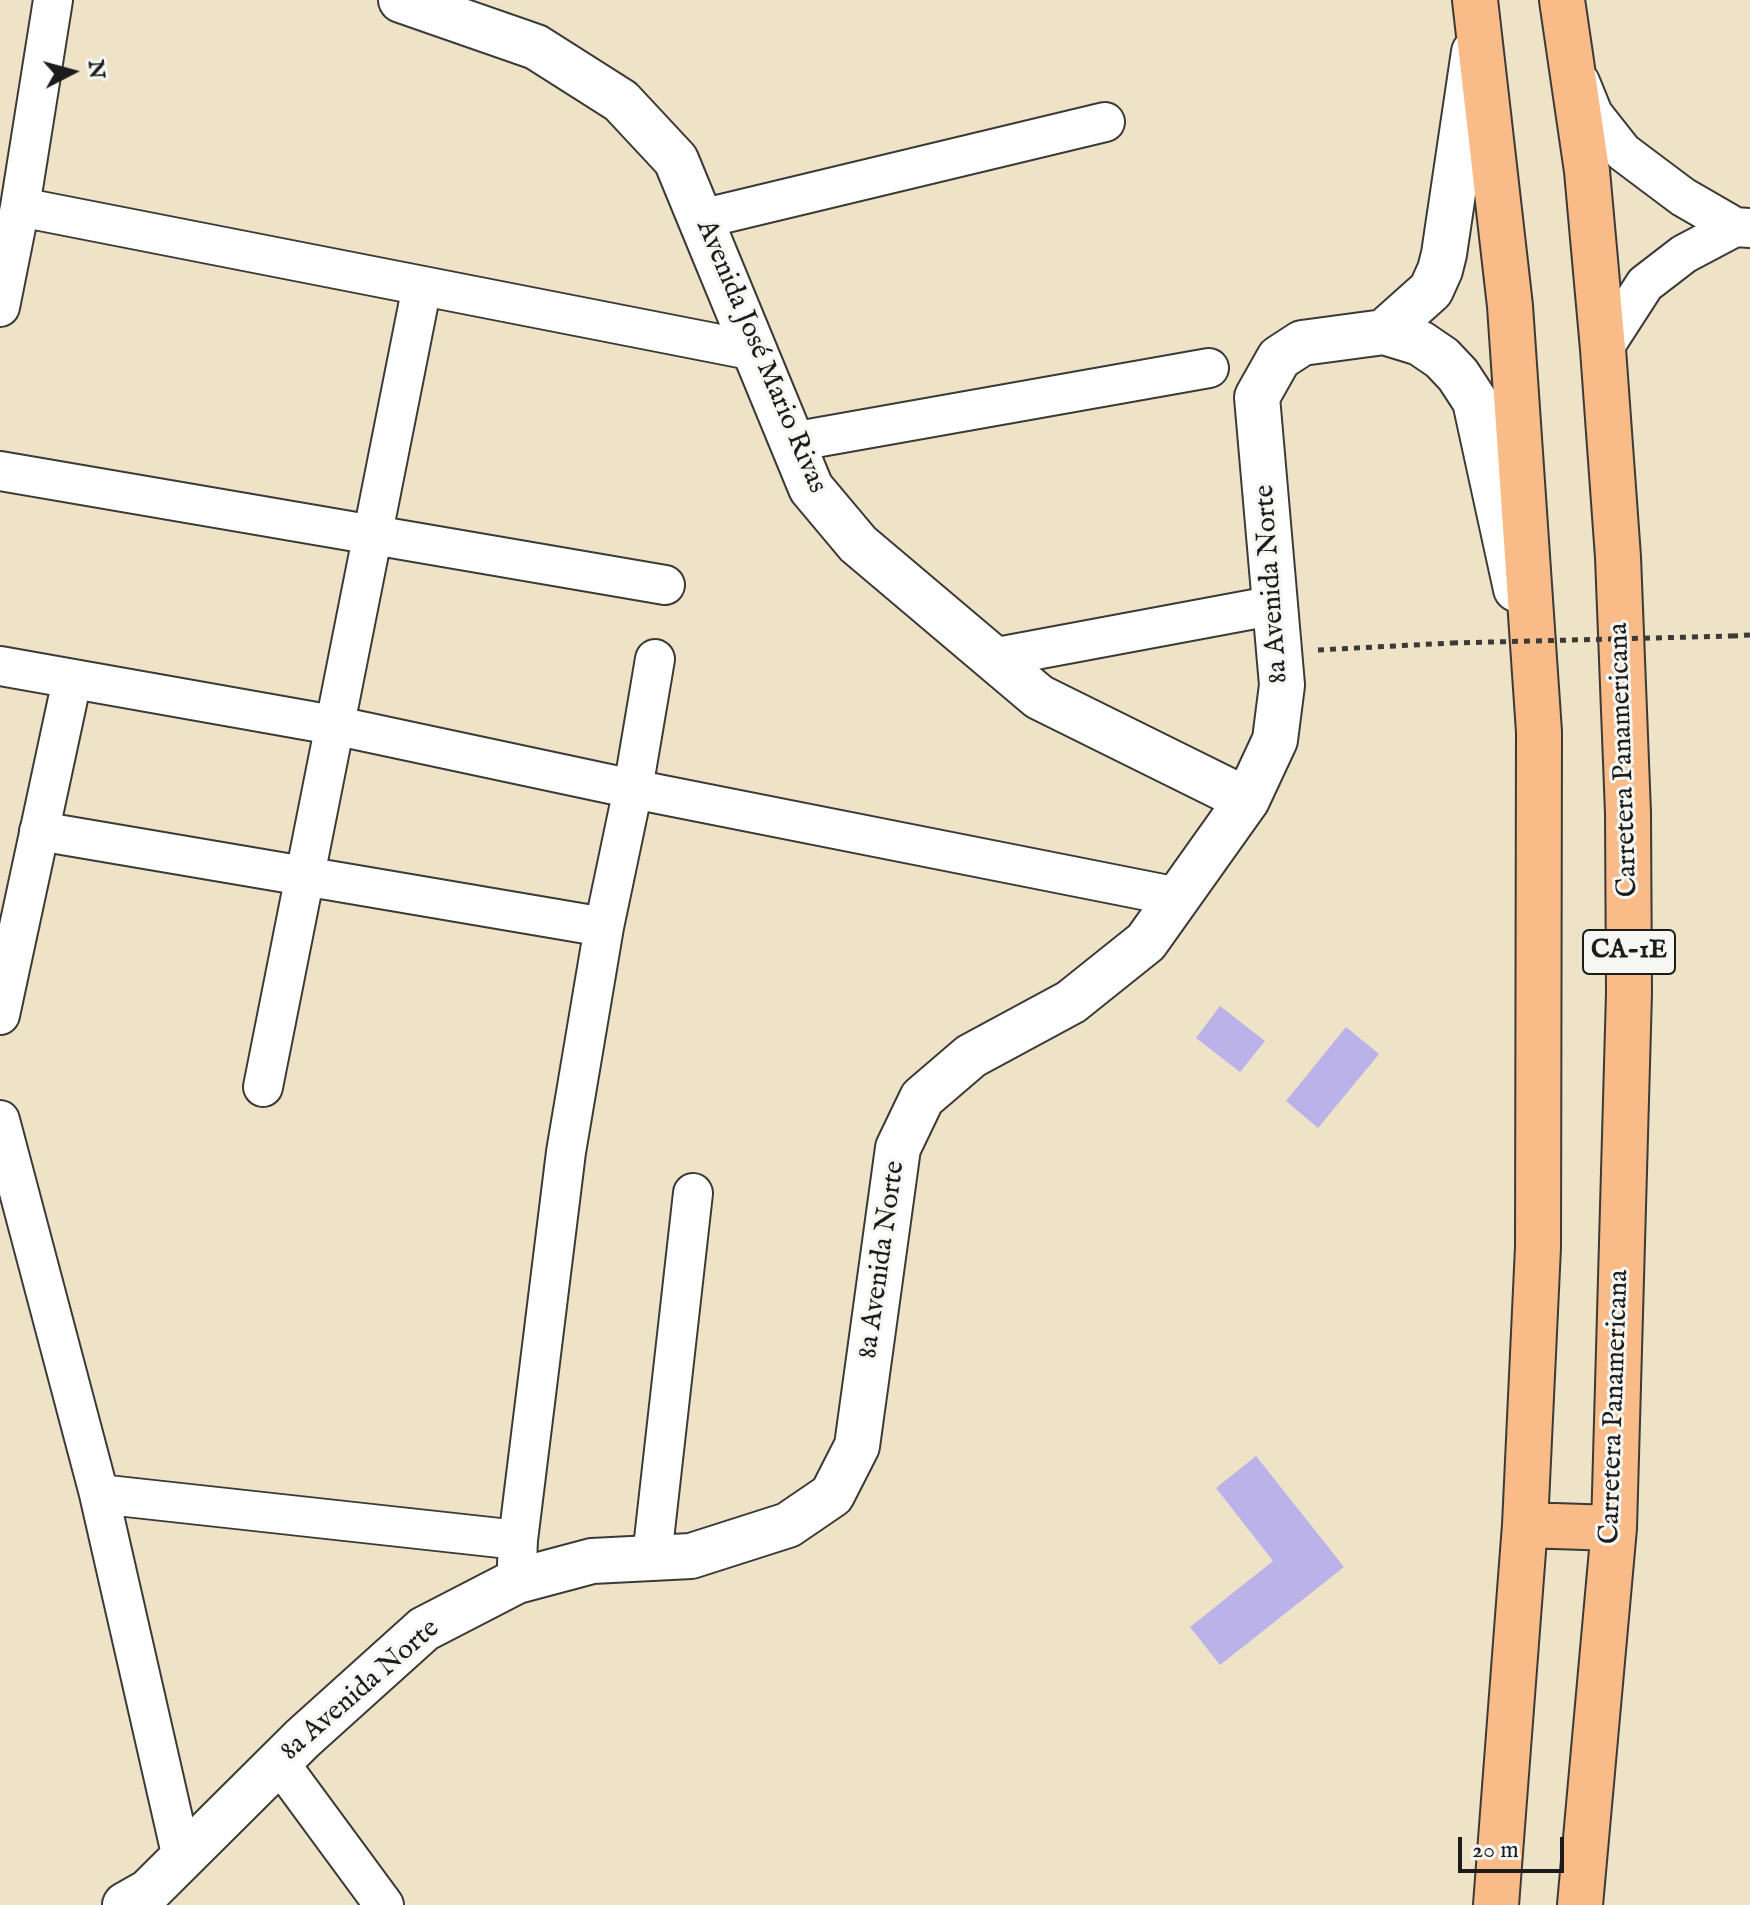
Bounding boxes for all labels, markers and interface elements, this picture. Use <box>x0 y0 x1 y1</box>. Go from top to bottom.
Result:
north arrow <box>32 32 112 112</box>
text: N <box>81 59 111 80</box>
street label: Avenida José Mario Rivas <box>687 215 833 499</box>
street label: 8a Avenida Norte <box>1249 483 1297 685</box>
street label: Carretera Panamericana <box>1603 622 1647 898</box>
road number: CA-1E <box>1583 930 1675 974</box>
street label: 8a Avenida Norte <box>852 1159 914 1361</box>
street label: Carretera Panamericana <box>1594 1269 1638 1545</box>
street label: 8a Avenida Norte <box>275 1613 447 1769</box>
scale bar <box>1462 1821 1568 1871</box>
text: 20 m <box>1472 1835 1519 1866</box>

